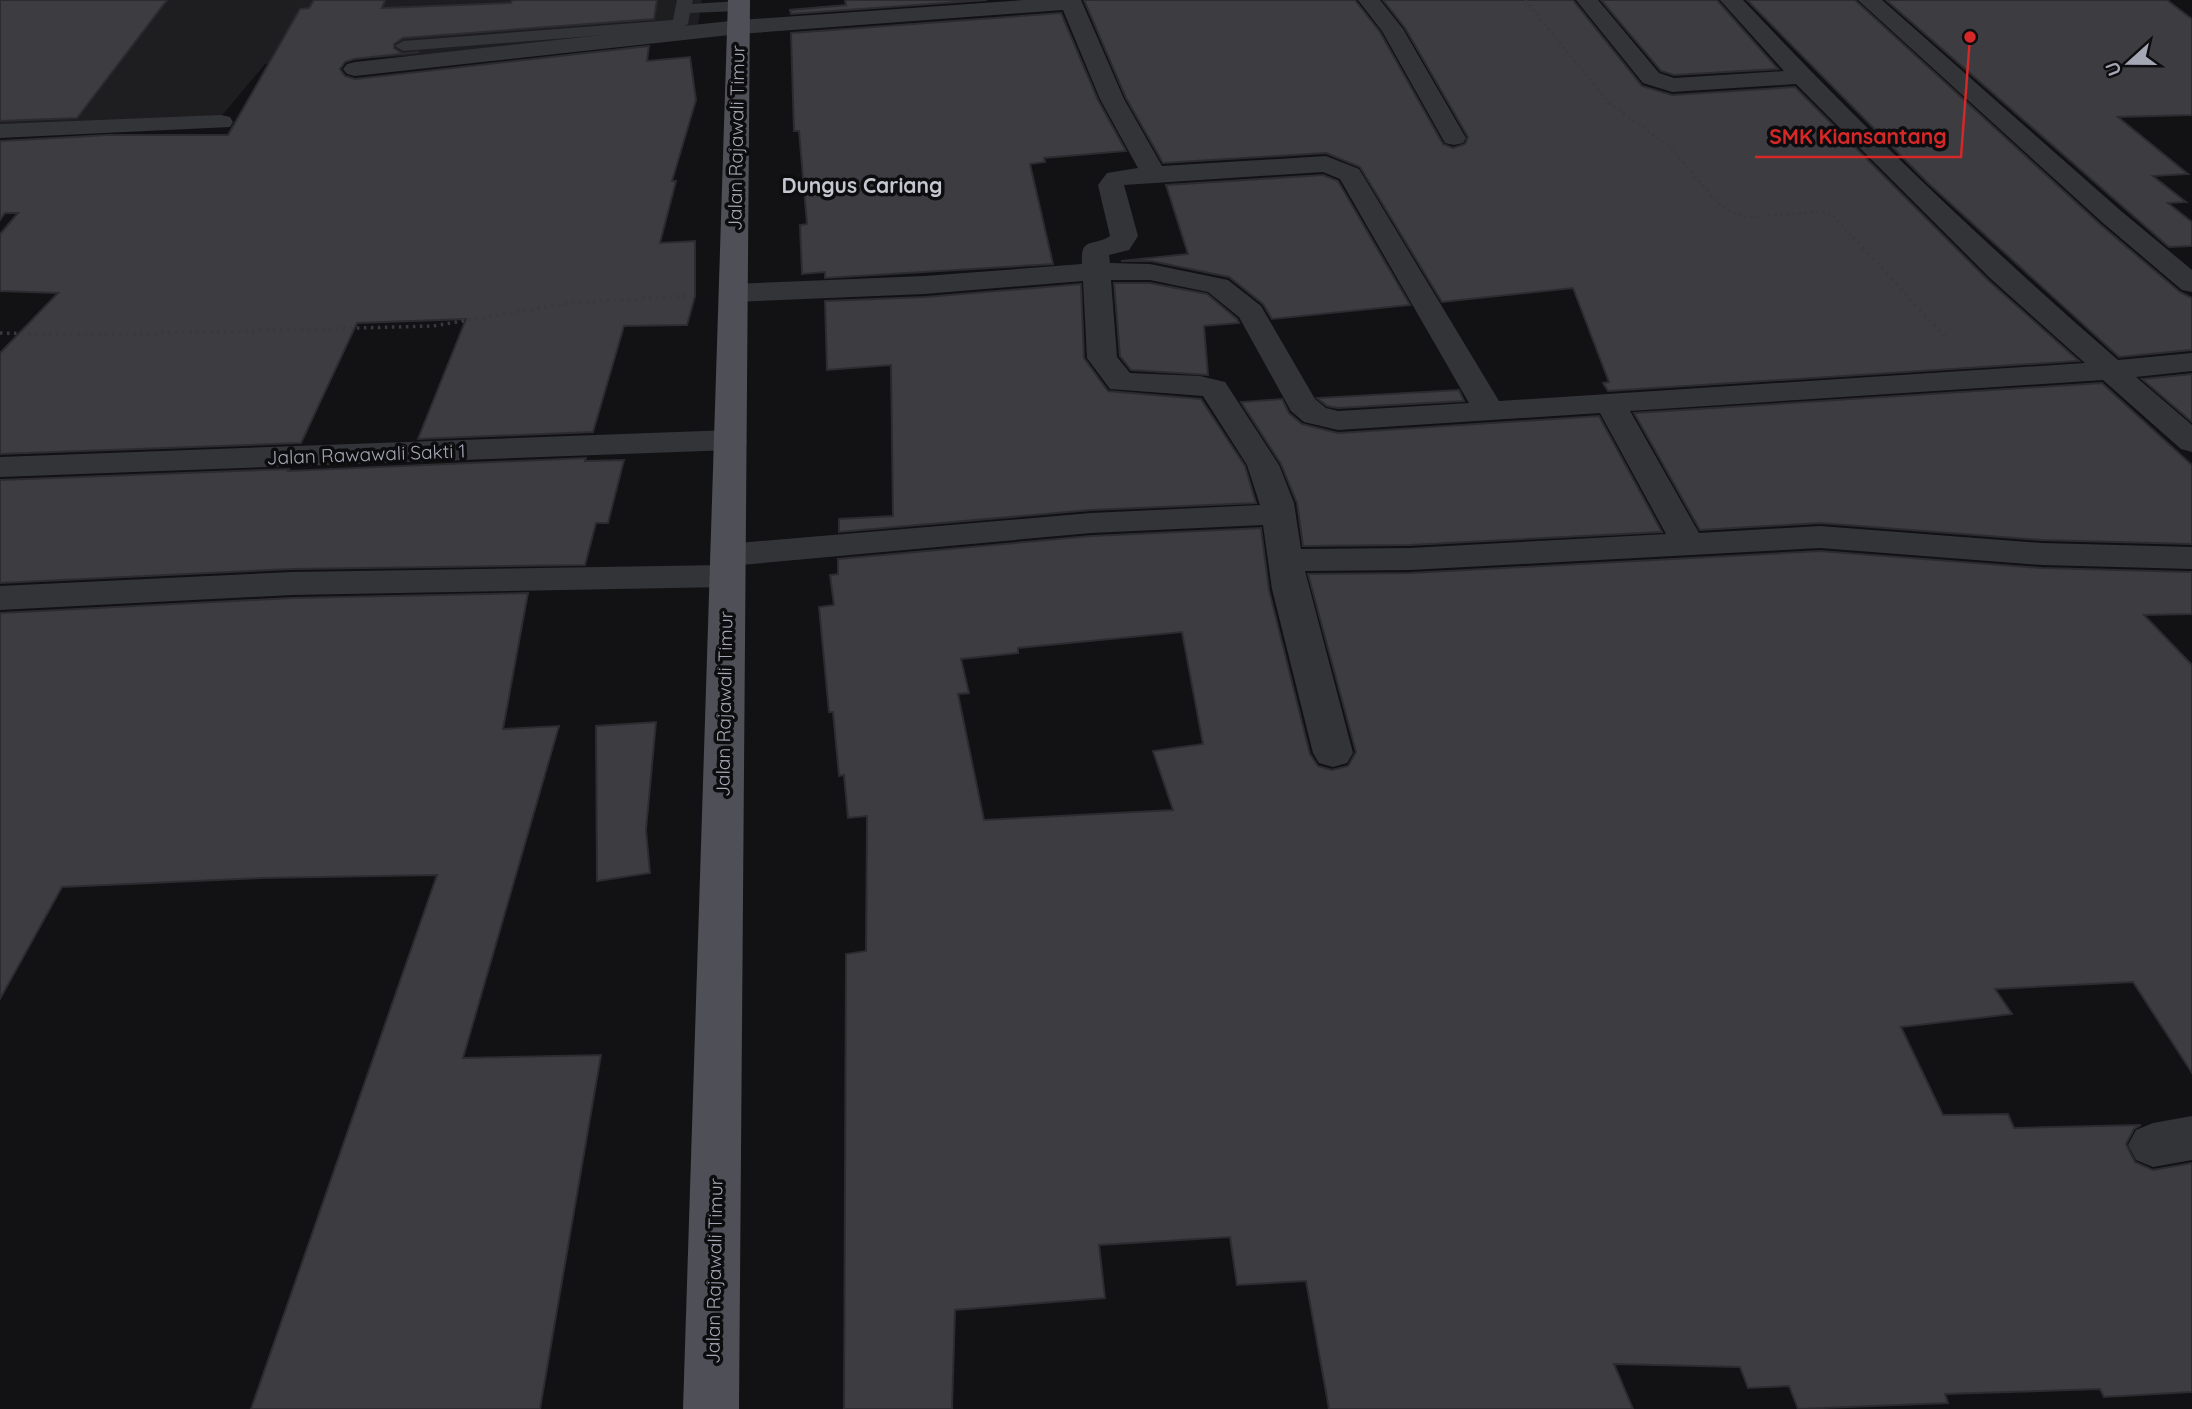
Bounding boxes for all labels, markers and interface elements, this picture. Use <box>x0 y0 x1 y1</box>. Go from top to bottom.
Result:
north arrow <box>2094 28 2164 98</box>
street label: Jalan Rajawali Timur <box>722 44 750 231</box>
text: U <box>2100 59 2127 80</box>
callout: SMK Kiansantang <box>1755 115 1961 157</box>
text: SMK Kiansantang <box>1769 123 1947 149</box>
district label: Dungus Cariang <box>782 172 942 198</box>
street label: Jalan Rawawali Sakti 1 <box>266 439 466 469</box>
street label: Jalan Rajawali Timur <box>710 610 738 797</box>
street label: Jalan Rajawali Timur <box>700 1177 728 1364</box>

